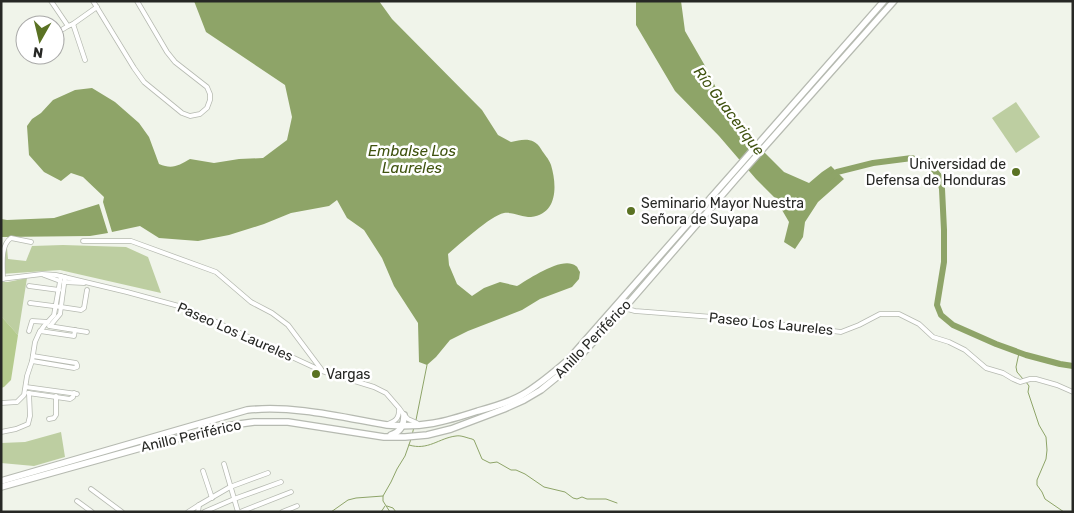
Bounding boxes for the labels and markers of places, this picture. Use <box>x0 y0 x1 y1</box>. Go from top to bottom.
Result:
place label: Universidad de Defensa de Honduras <box>866 156 1006 189</box>
marker: Universidad de Defensa de Honduras <box>1010 166 1022 178</box>
place label: Seminario Mayor Nuestra Señora de Suyapa <box>641 195 804 228</box>
marker: Seminario Mayor Nuestra Señora de Suyapa <box>625 205 637 217</box>
place label: Vargas <box>326 366 371 383</box>
marker: Vargas <box>310 368 322 380</box>

